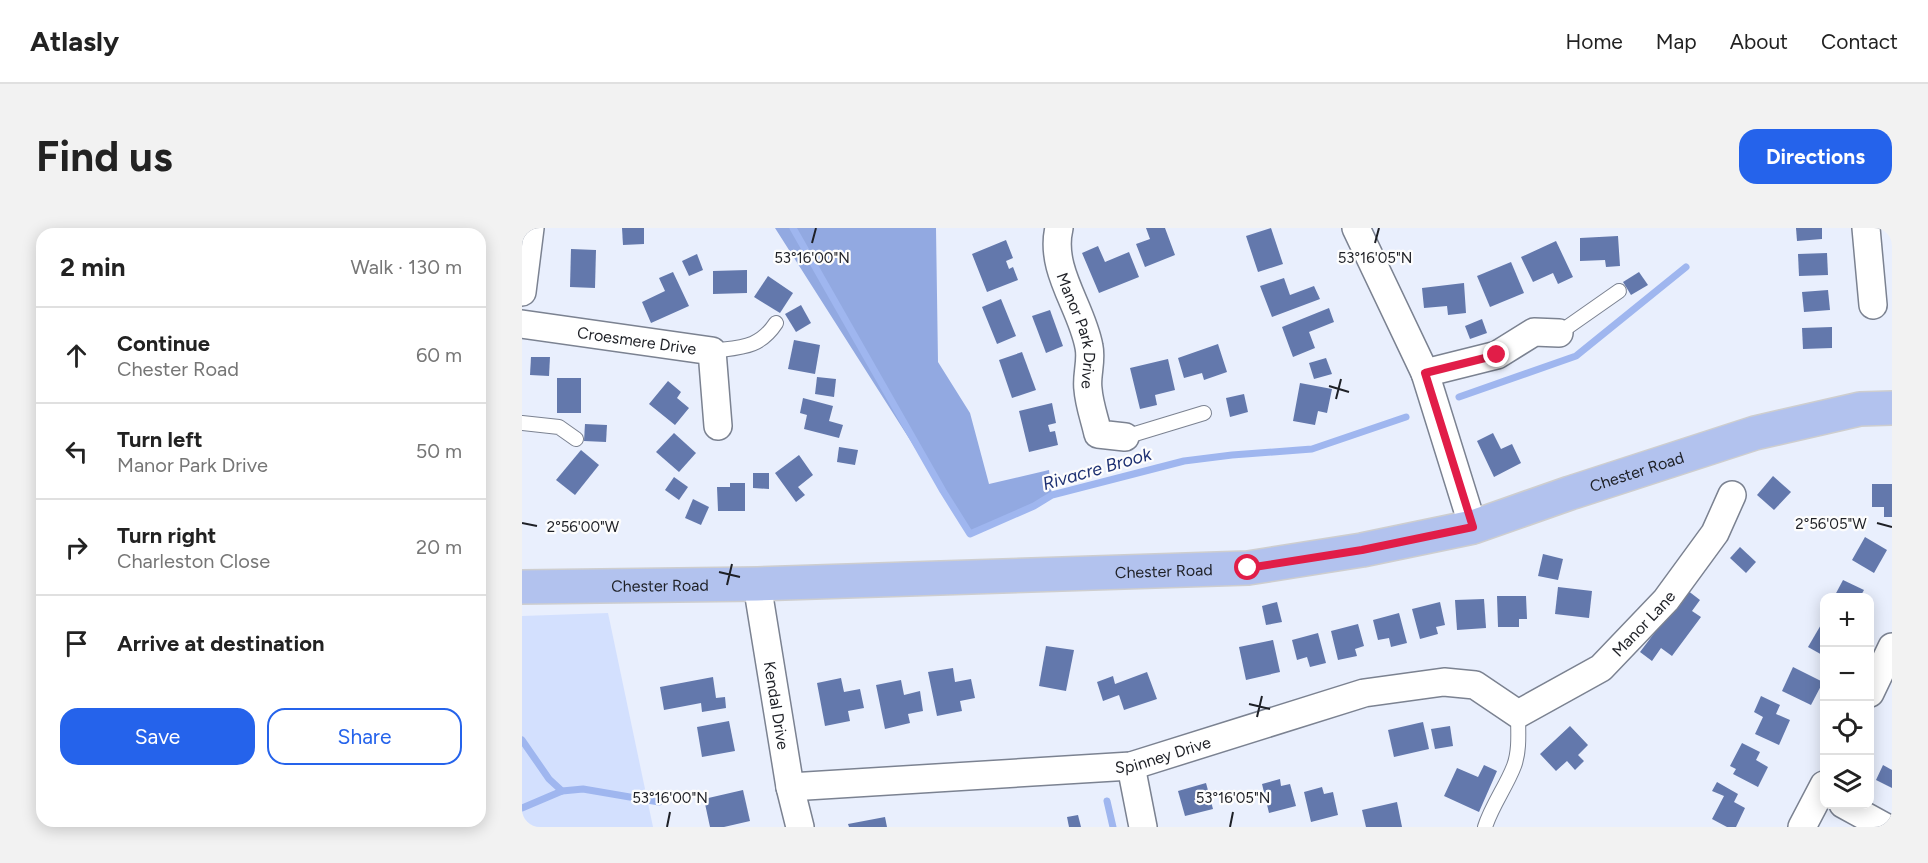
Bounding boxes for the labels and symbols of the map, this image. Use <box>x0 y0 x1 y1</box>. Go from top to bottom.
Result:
text: 53°16'00"N <box>774 249 850 267</box>
text: 53°16'05"N <box>1338 249 1412 267</box>
street label: Manor Park Drive <box>1053 270 1099 389</box>
street label: Croesmere Drive <box>576 322 698 358</box>
route end <box>1483 341 1509 367</box>
water label: Rivacre Brook <box>1040 443 1155 495</box>
street label: Chester Road <box>1587 447 1686 495</box>
text: 2°56'05"W <box>1795 515 1867 533</box>
text: 2°56'00"W <box>547 518 620 536</box>
route start <box>1234 554 1260 580</box>
street label: Chester Road <box>1115 560 1213 582</box>
street label: Chester Road <box>611 575 709 595</box>
street label: Manor Lane <box>1608 587 1679 660</box>
street label: Kendal Drive <box>760 660 793 751</box>
street label: Spinney Drive <box>1114 732 1213 776</box>
text: 53°16'00"N <box>632 789 708 807</box>
text: 53°16'05"N <box>1196 789 1270 807</box>

